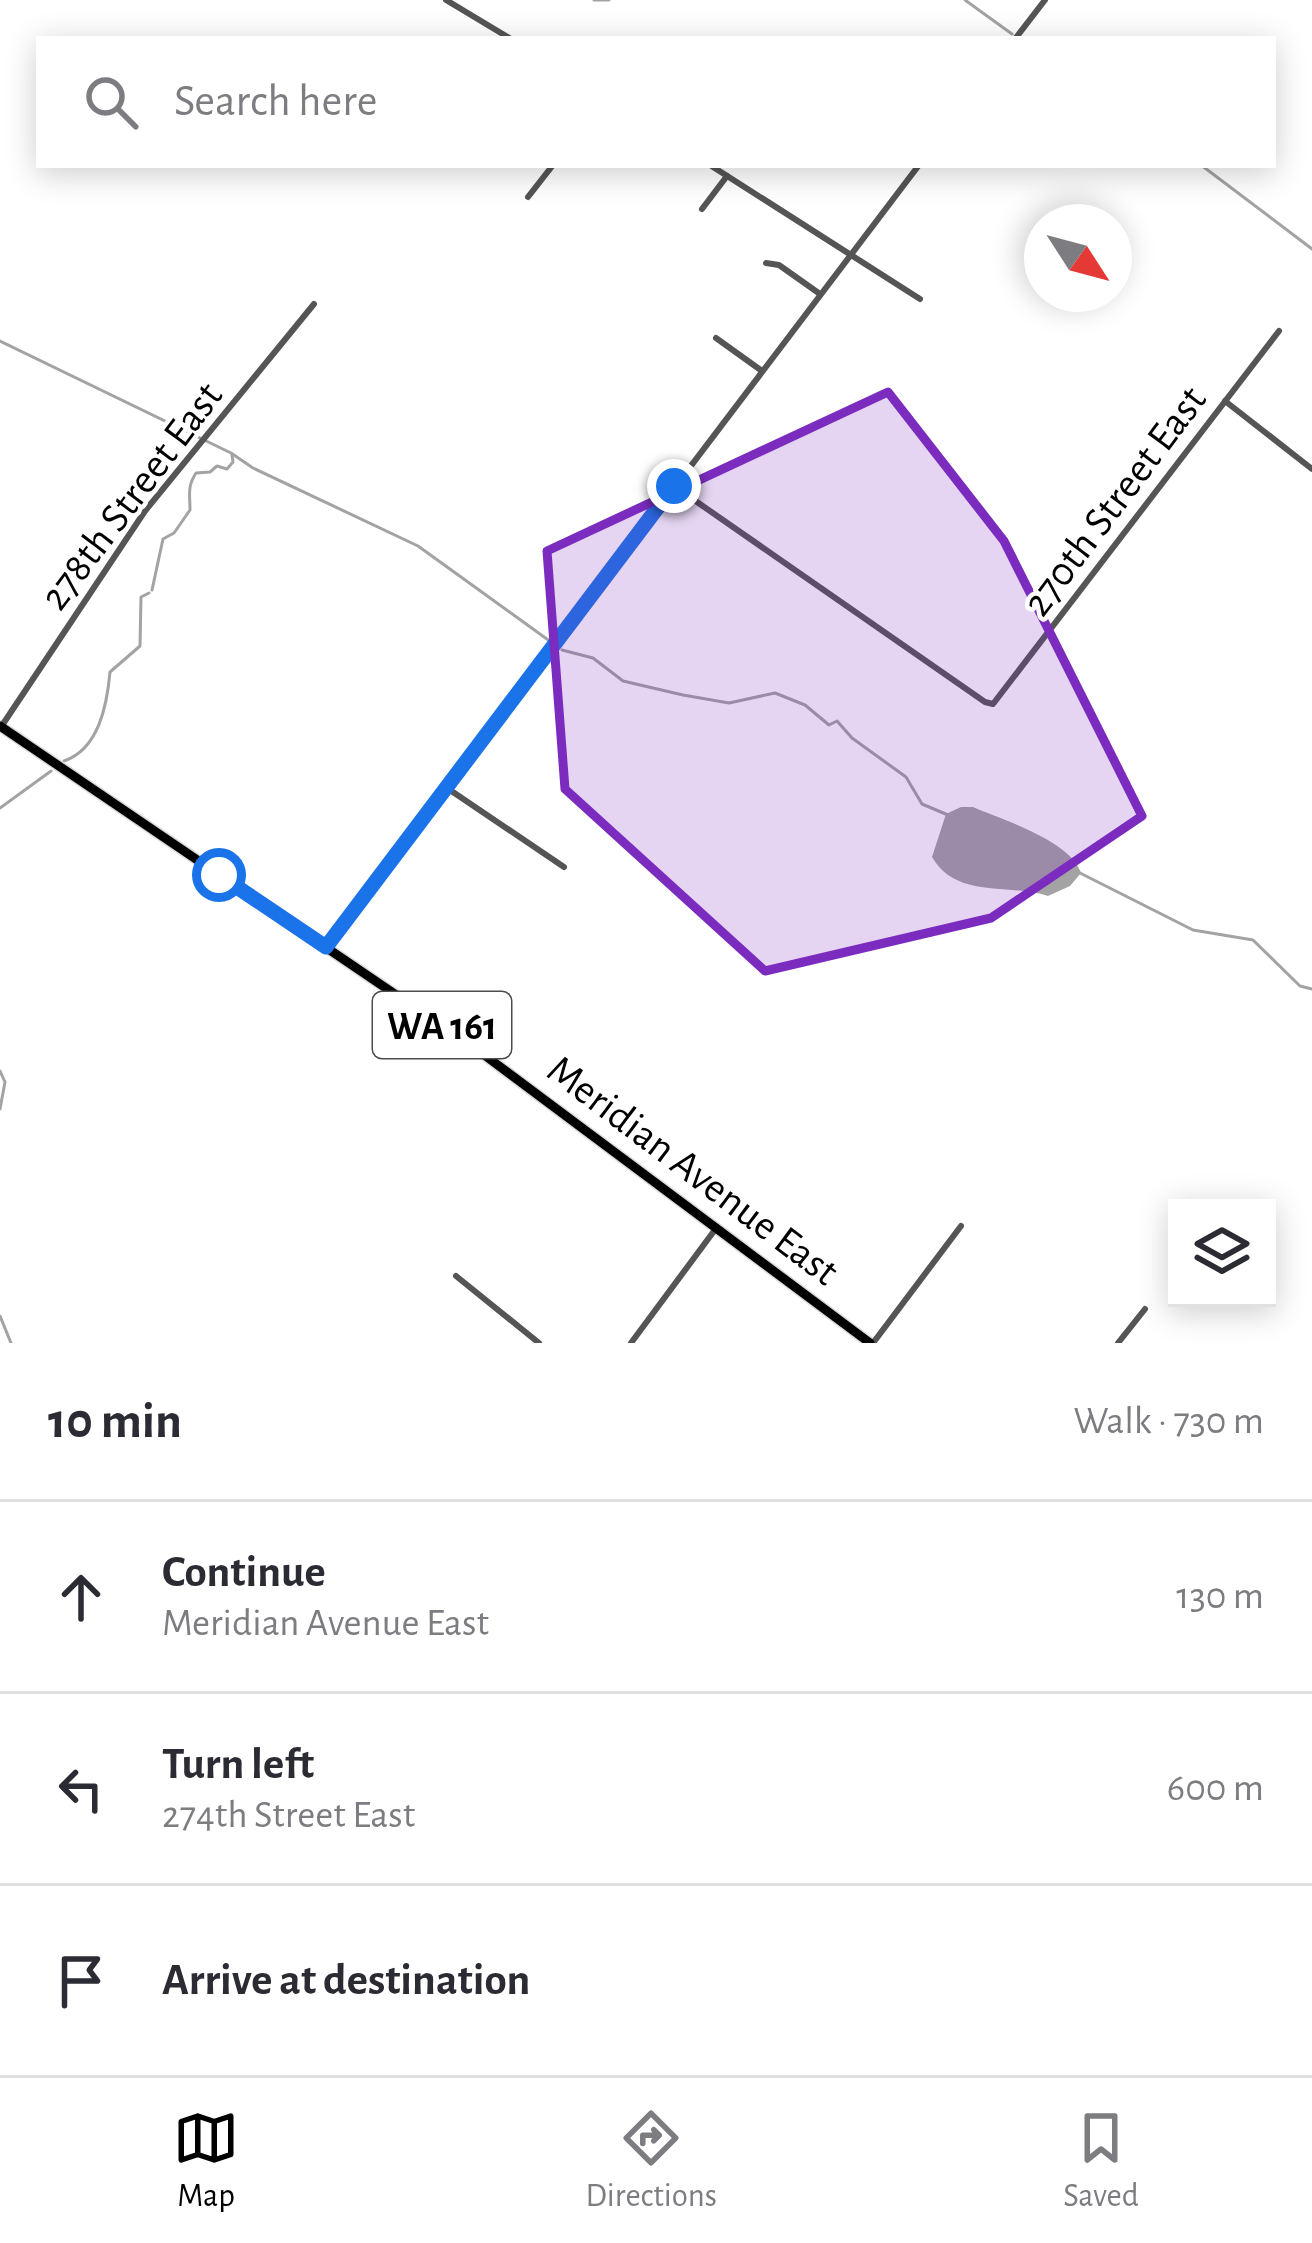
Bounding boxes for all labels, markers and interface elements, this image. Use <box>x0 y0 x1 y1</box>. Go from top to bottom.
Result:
search box <box>36 36 1276 168</box>
icon: search <box>78 69 144 135</box>
text: Search here <box>174 79 377 124</box>
north arrow <box>1024 204 1132 312</box>
street label: 278th Street East <box>33 375 230 618</box>
street label: 270th Street East <box>1015 379 1214 623</box>
route end <box>647 459 701 513</box>
route start <box>192 848 246 902</box>
road number: WA 161 <box>373 992 511 1058</box>
street label: Meridian Avenue East <box>540 1048 846 1293</box>
map controls <box>1168 1199 1276 1307</box>
button: layers <box>1168 1199 1276 1307</box>
text: 10 min <box>48 1396 182 1447</box>
text: Walk · 730 m <box>1073 1402 1264 1441</box>
text: Continue <box>162 1550 326 1595</box>
icon: ahead <box>48 1564 114 1630</box>
text: 130 m <box>1176 1577 1264 1616</box>
text: Meridian Avenue East <box>162 1604 489 1643</box>
text: Turn left <box>162 1742 314 1787</box>
icon: left <box>48 1756 114 1822</box>
text: 600 m <box>1167 1769 1264 1808</box>
text: 274th Street East <box>162 1796 415 1835</box>
icon: arrive <box>48 1948 114 2014</box>
text: Arrive at destination <box>162 1958 530 2003</box>
tab: Map <box>173 2105 239 2217</box>
tab: Directions <box>585 2105 717 2217</box>
tab: Saved <box>1063 2105 1139 2217</box>

